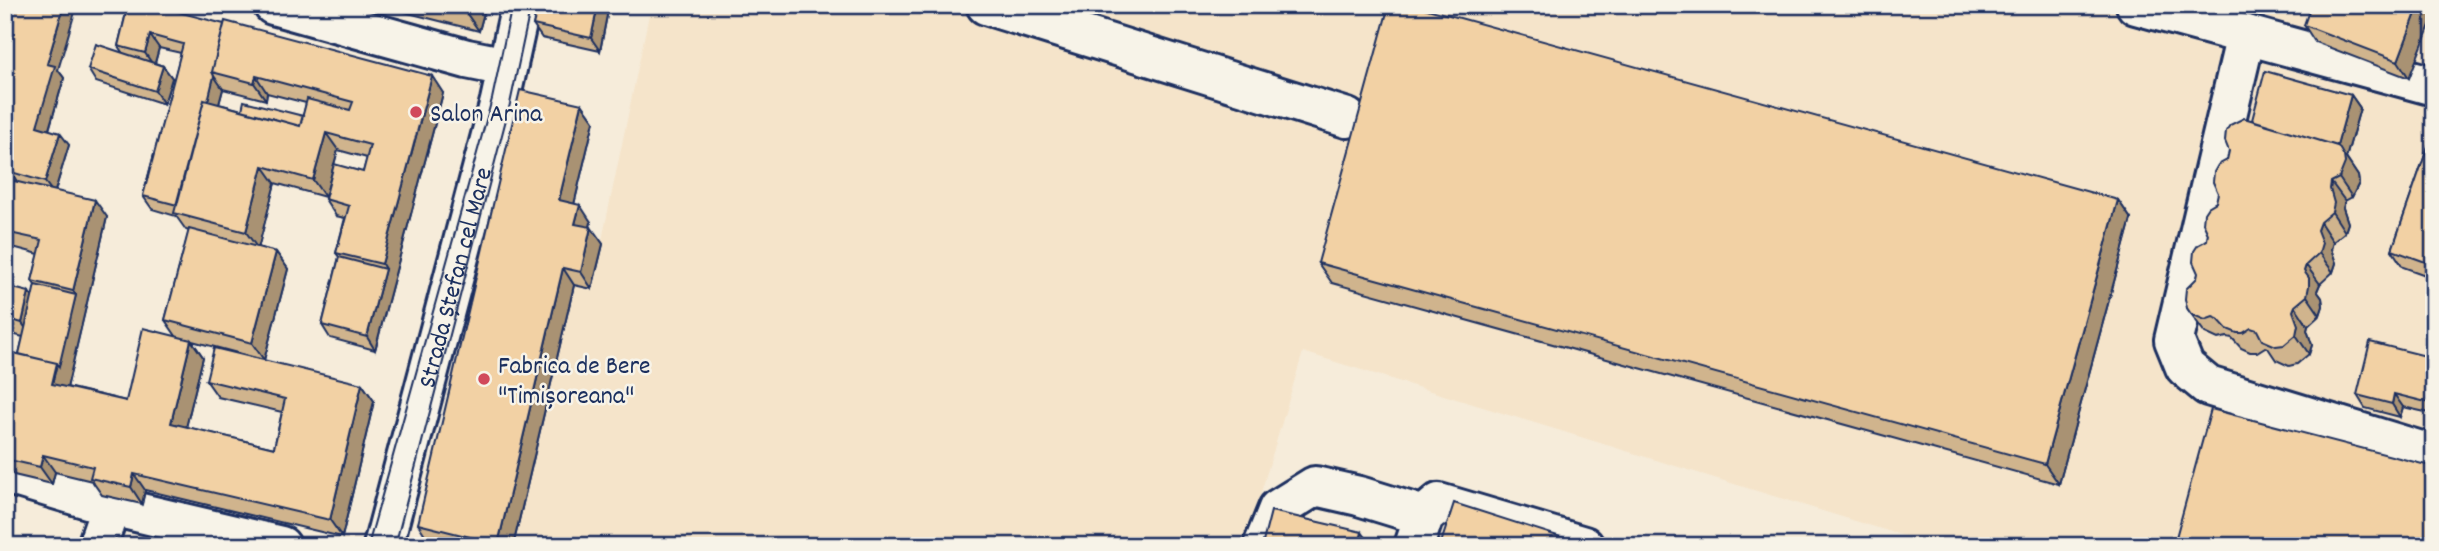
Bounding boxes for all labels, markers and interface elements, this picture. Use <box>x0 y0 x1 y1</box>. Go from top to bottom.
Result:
place label: Salon Arina <box>430 97 543 134</box>
marker: Salon Arina <box>408 104 424 120</box>
street label: Strada Ștefan cel Mare <box>410 164 504 393</box>
place label: Fabrica de Bere "Timișoreana" <box>498 349 651 416</box>
marker: Fabrica de Bere "Timișoreana" <box>476 371 492 387</box>

